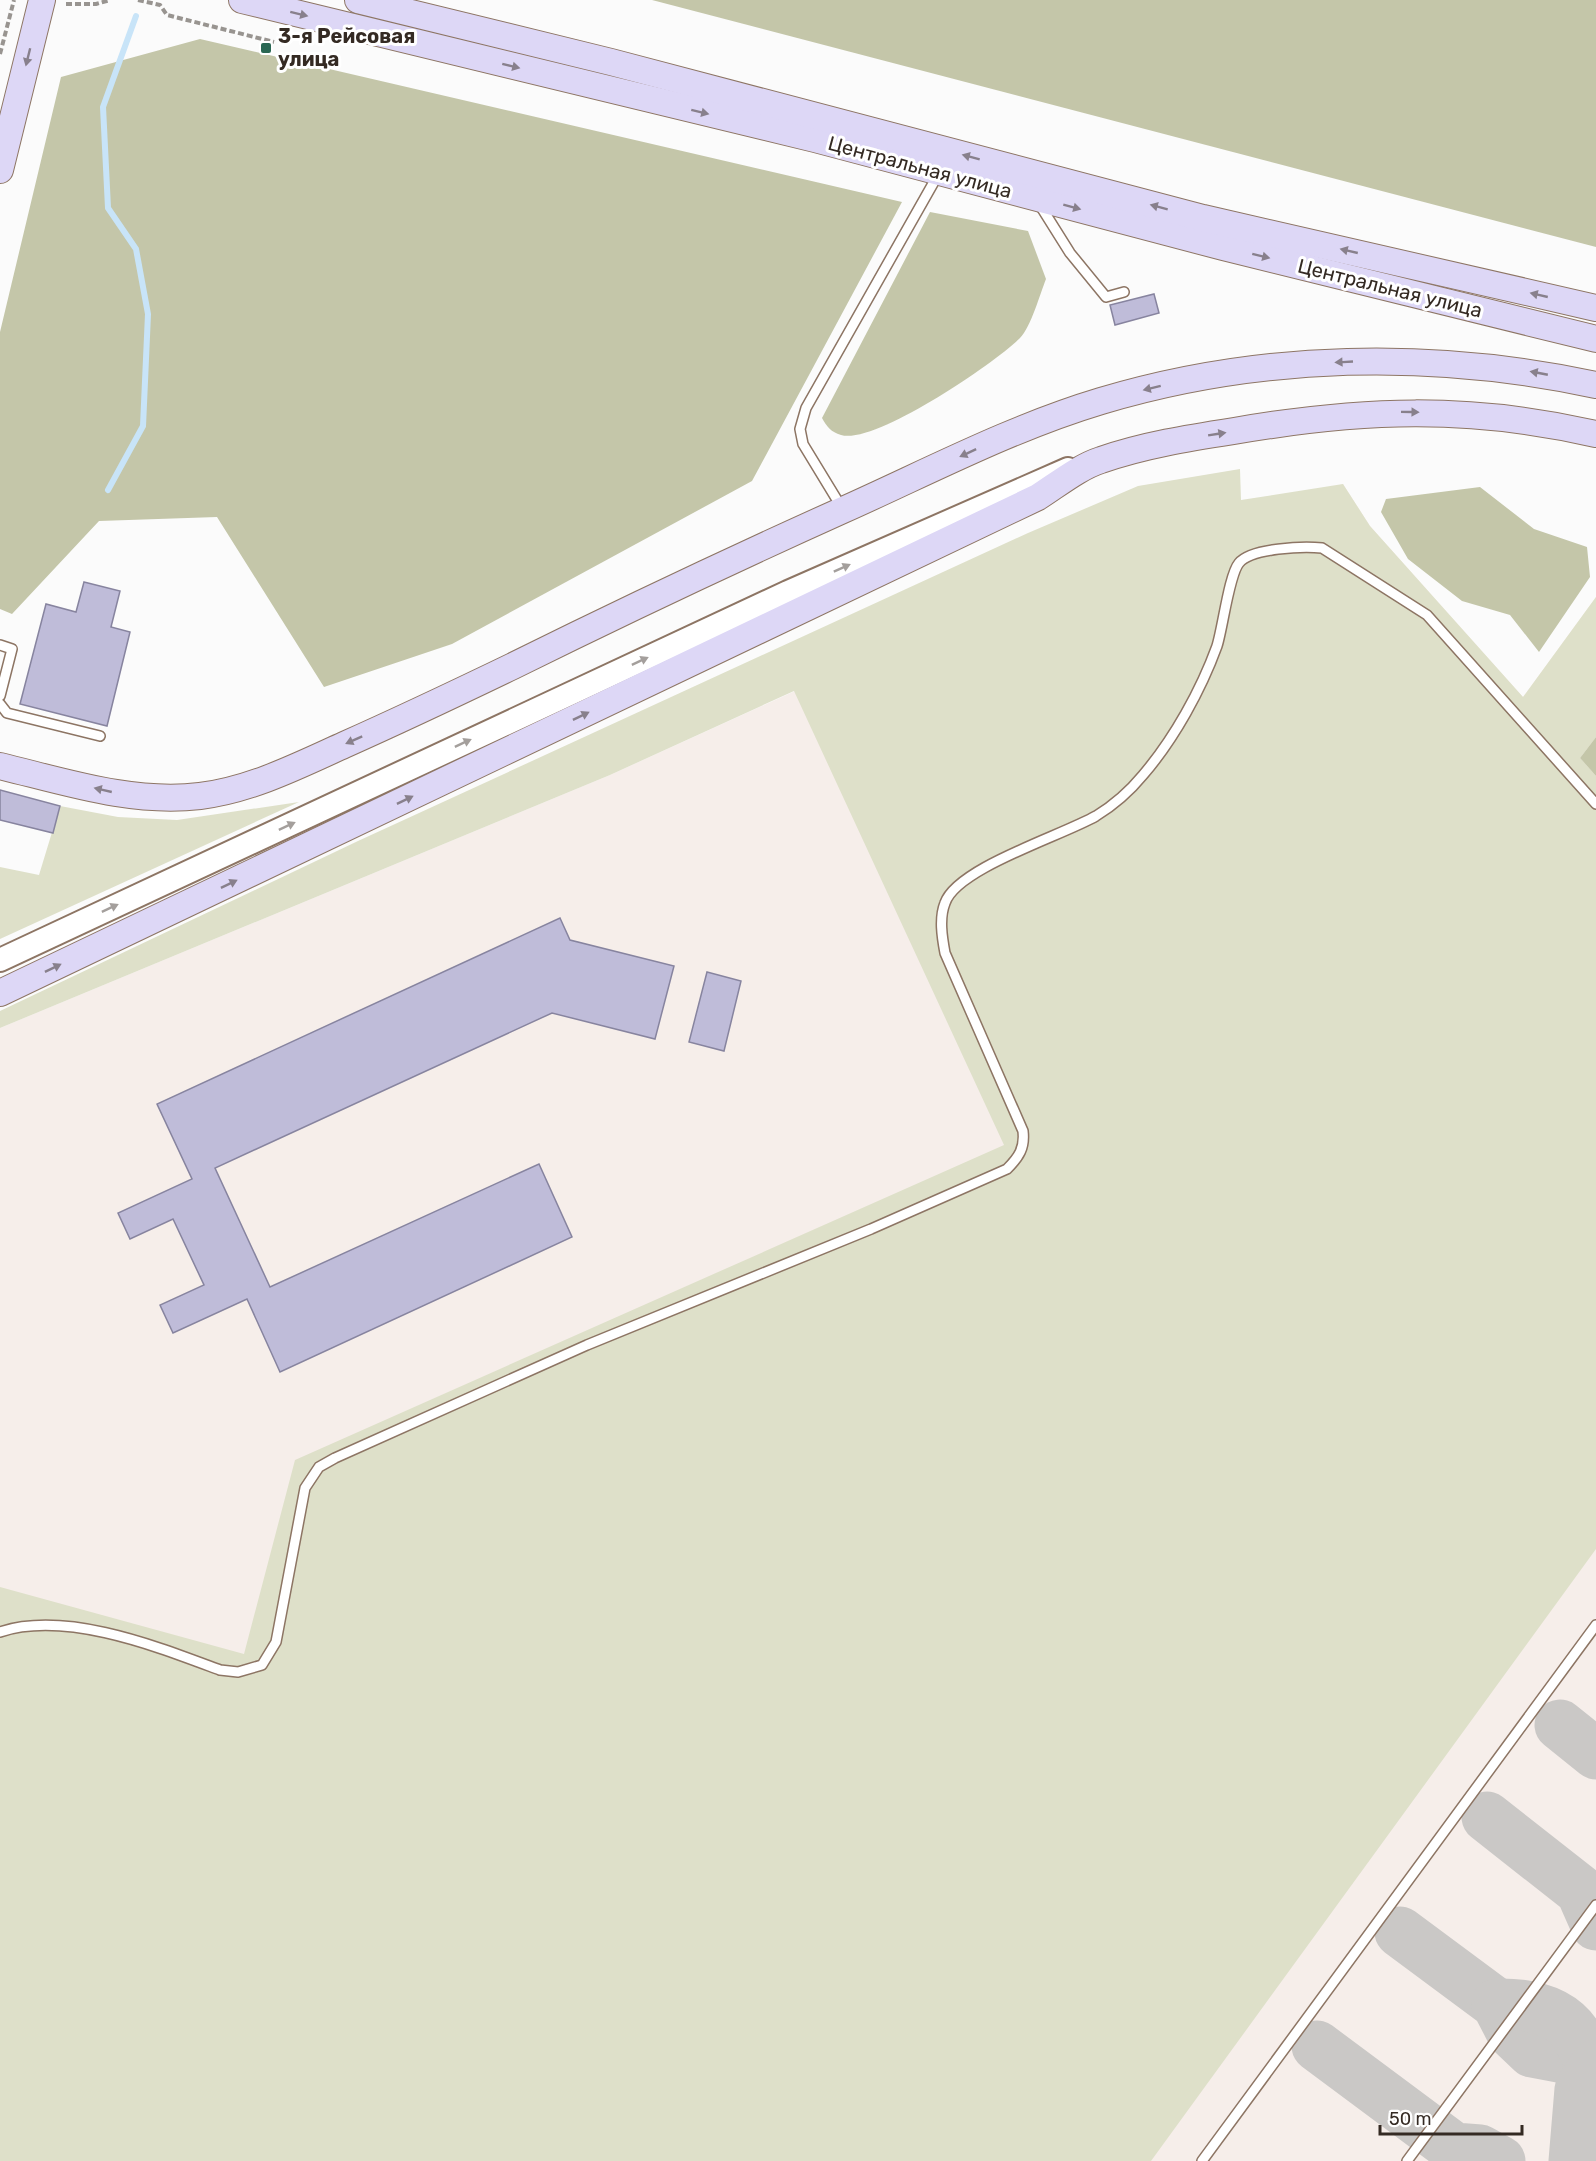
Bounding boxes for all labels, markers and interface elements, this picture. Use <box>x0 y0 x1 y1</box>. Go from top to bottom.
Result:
one-way arrow <box>290 10 308 20</box>
place label: 3-я Рейсовая улица <box>278 24 415 71</box>
marker: 3-я Рейсовая улица <box>259 41 273 55</box>
one-way arrow <box>22 48 32 66</box>
one-way arrow <box>501 61 520 71</box>
one-way arrow <box>691 107 709 117</box>
street label: Центральная улица <box>825 131 1015 203</box>
one-way arrow <box>961 151 980 161</box>
one-way arrow <box>1150 201 1168 211</box>
one-way arrow <box>1063 203 1081 213</box>
one-way arrow <box>1340 246 1358 256</box>
one-way arrow <box>1251 252 1270 262</box>
street label: Центральная улица <box>1295 253 1485 323</box>
one-way arrow <box>1530 289 1548 299</box>
one-way arrow <box>1335 357 1354 366</box>
one-way arrow <box>1529 368 1548 377</box>
one-way arrow <box>1142 384 1161 393</box>
one-way arrow <box>1401 407 1420 417</box>
one-way arrow <box>1207 429 1226 438</box>
one-way arrow <box>959 448 977 458</box>
one-way arrow <box>833 563 850 572</box>
one-way arrow <box>632 656 650 666</box>
one-way arrow <box>572 711 589 720</box>
one-way arrow <box>346 736 363 745</box>
one-way arrow <box>455 739 472 748</box>
one-way arrow <box>93 785 112 794</box>
one-way arrow <box>396 795 413 804</box>
one-way arrow <box>278 821 296 831</box>
one-way arrow <box>220 879 237 888</box>
one-way arrow <box>102 904 119 913</box>
one-way arrow <box>44 963 61 972</box>
scale bar <box>1380 2098 1522 2136</box>
text: 50 m <box>1389 2108 1432 2130</box>

